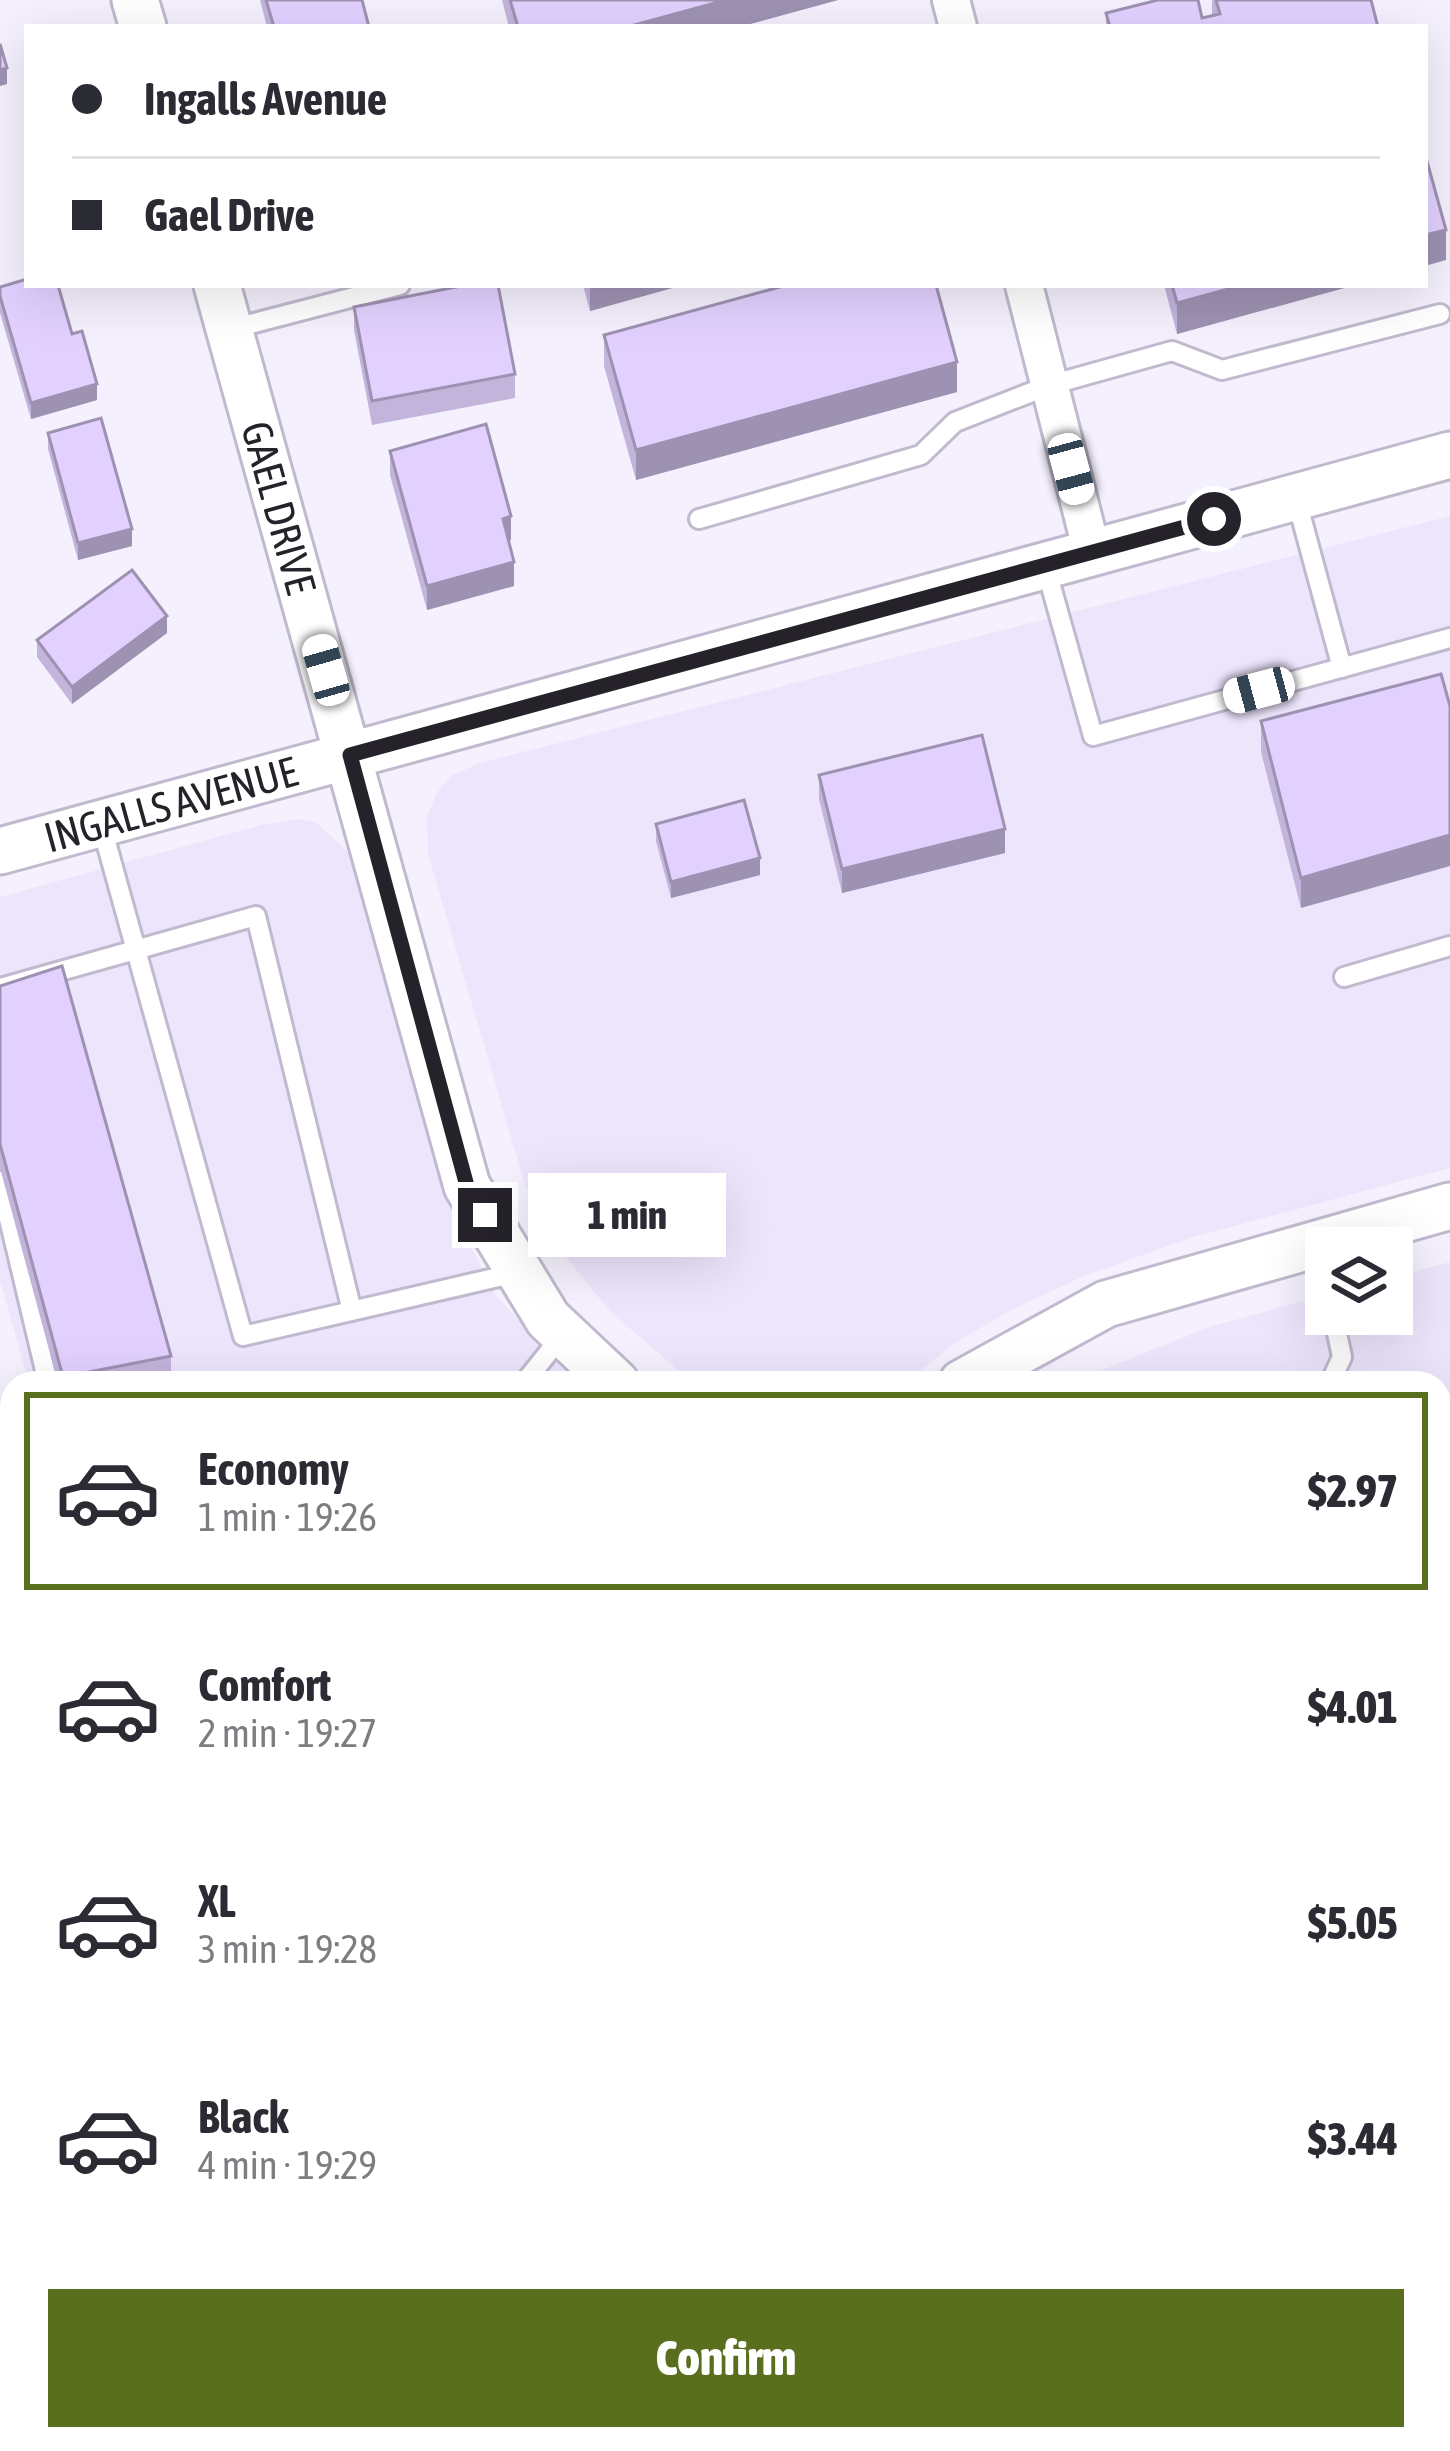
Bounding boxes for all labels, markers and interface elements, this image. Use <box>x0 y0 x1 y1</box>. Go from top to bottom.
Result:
text: Ingalls Avenue <box>144 73 387 125</box>
text: Gael Drive <box>144 189 315 241</box>
street label: GAEL DRIVE <box>232 416 326 599</box>
car <box>1044 430 1098 508</box>
route start <box>1187 492 1241 546</box>
car <box>299 630 353 710</box>
car <box>1220 663 1298 717</box>
street label: INGALLS AVENUE <box>39 747 303 862</box>
callout: 1 min <box>527 1173 725 1257</box>
route end <box>458 1188 512 1242</box>
text: 1 min <box>587 1193 667 1237</box>
map controls <box>1305 1227 1413 1335</box>
button: layers <box>1305 1227 1413 1335</box>
icon: car <box>54 1437 162 1545</box>
text: Economy <box>198 1443 349 1495</box>
text: $2.97 <box>1308 1465 1398 1517</box>
text: 1 min · 19:26 <box>198 1495 377 1539</box>
icon: car <box>54 1653 162 1761</box>
text: Comfort <box>198 1659 331 1711</box>
text: $4.01 <box>1308 1681 1398 1733</box>
text: 2 min · 19:27 <box>198 1711 377 1755</box>
icon: car <box>54 1869 162 1977</box>
text: XL <box>198 1875 236 1927</box>
text: $5.05 <box>1308 1897 1398 1949</box>
text: 3 min · 19:28 <box>198 1927 377 1971</box>
icon: car <box>54 2085 162 2193</box>
text: Black <box>198 2091 289 2143</box>
text: $3.44 <box>1308 2113 1398 2165</box>
text: 4 min · 19:29 <box>198 2143 377 2187</box>
button: Confirm <box>48 2289 1404 2427</box>

